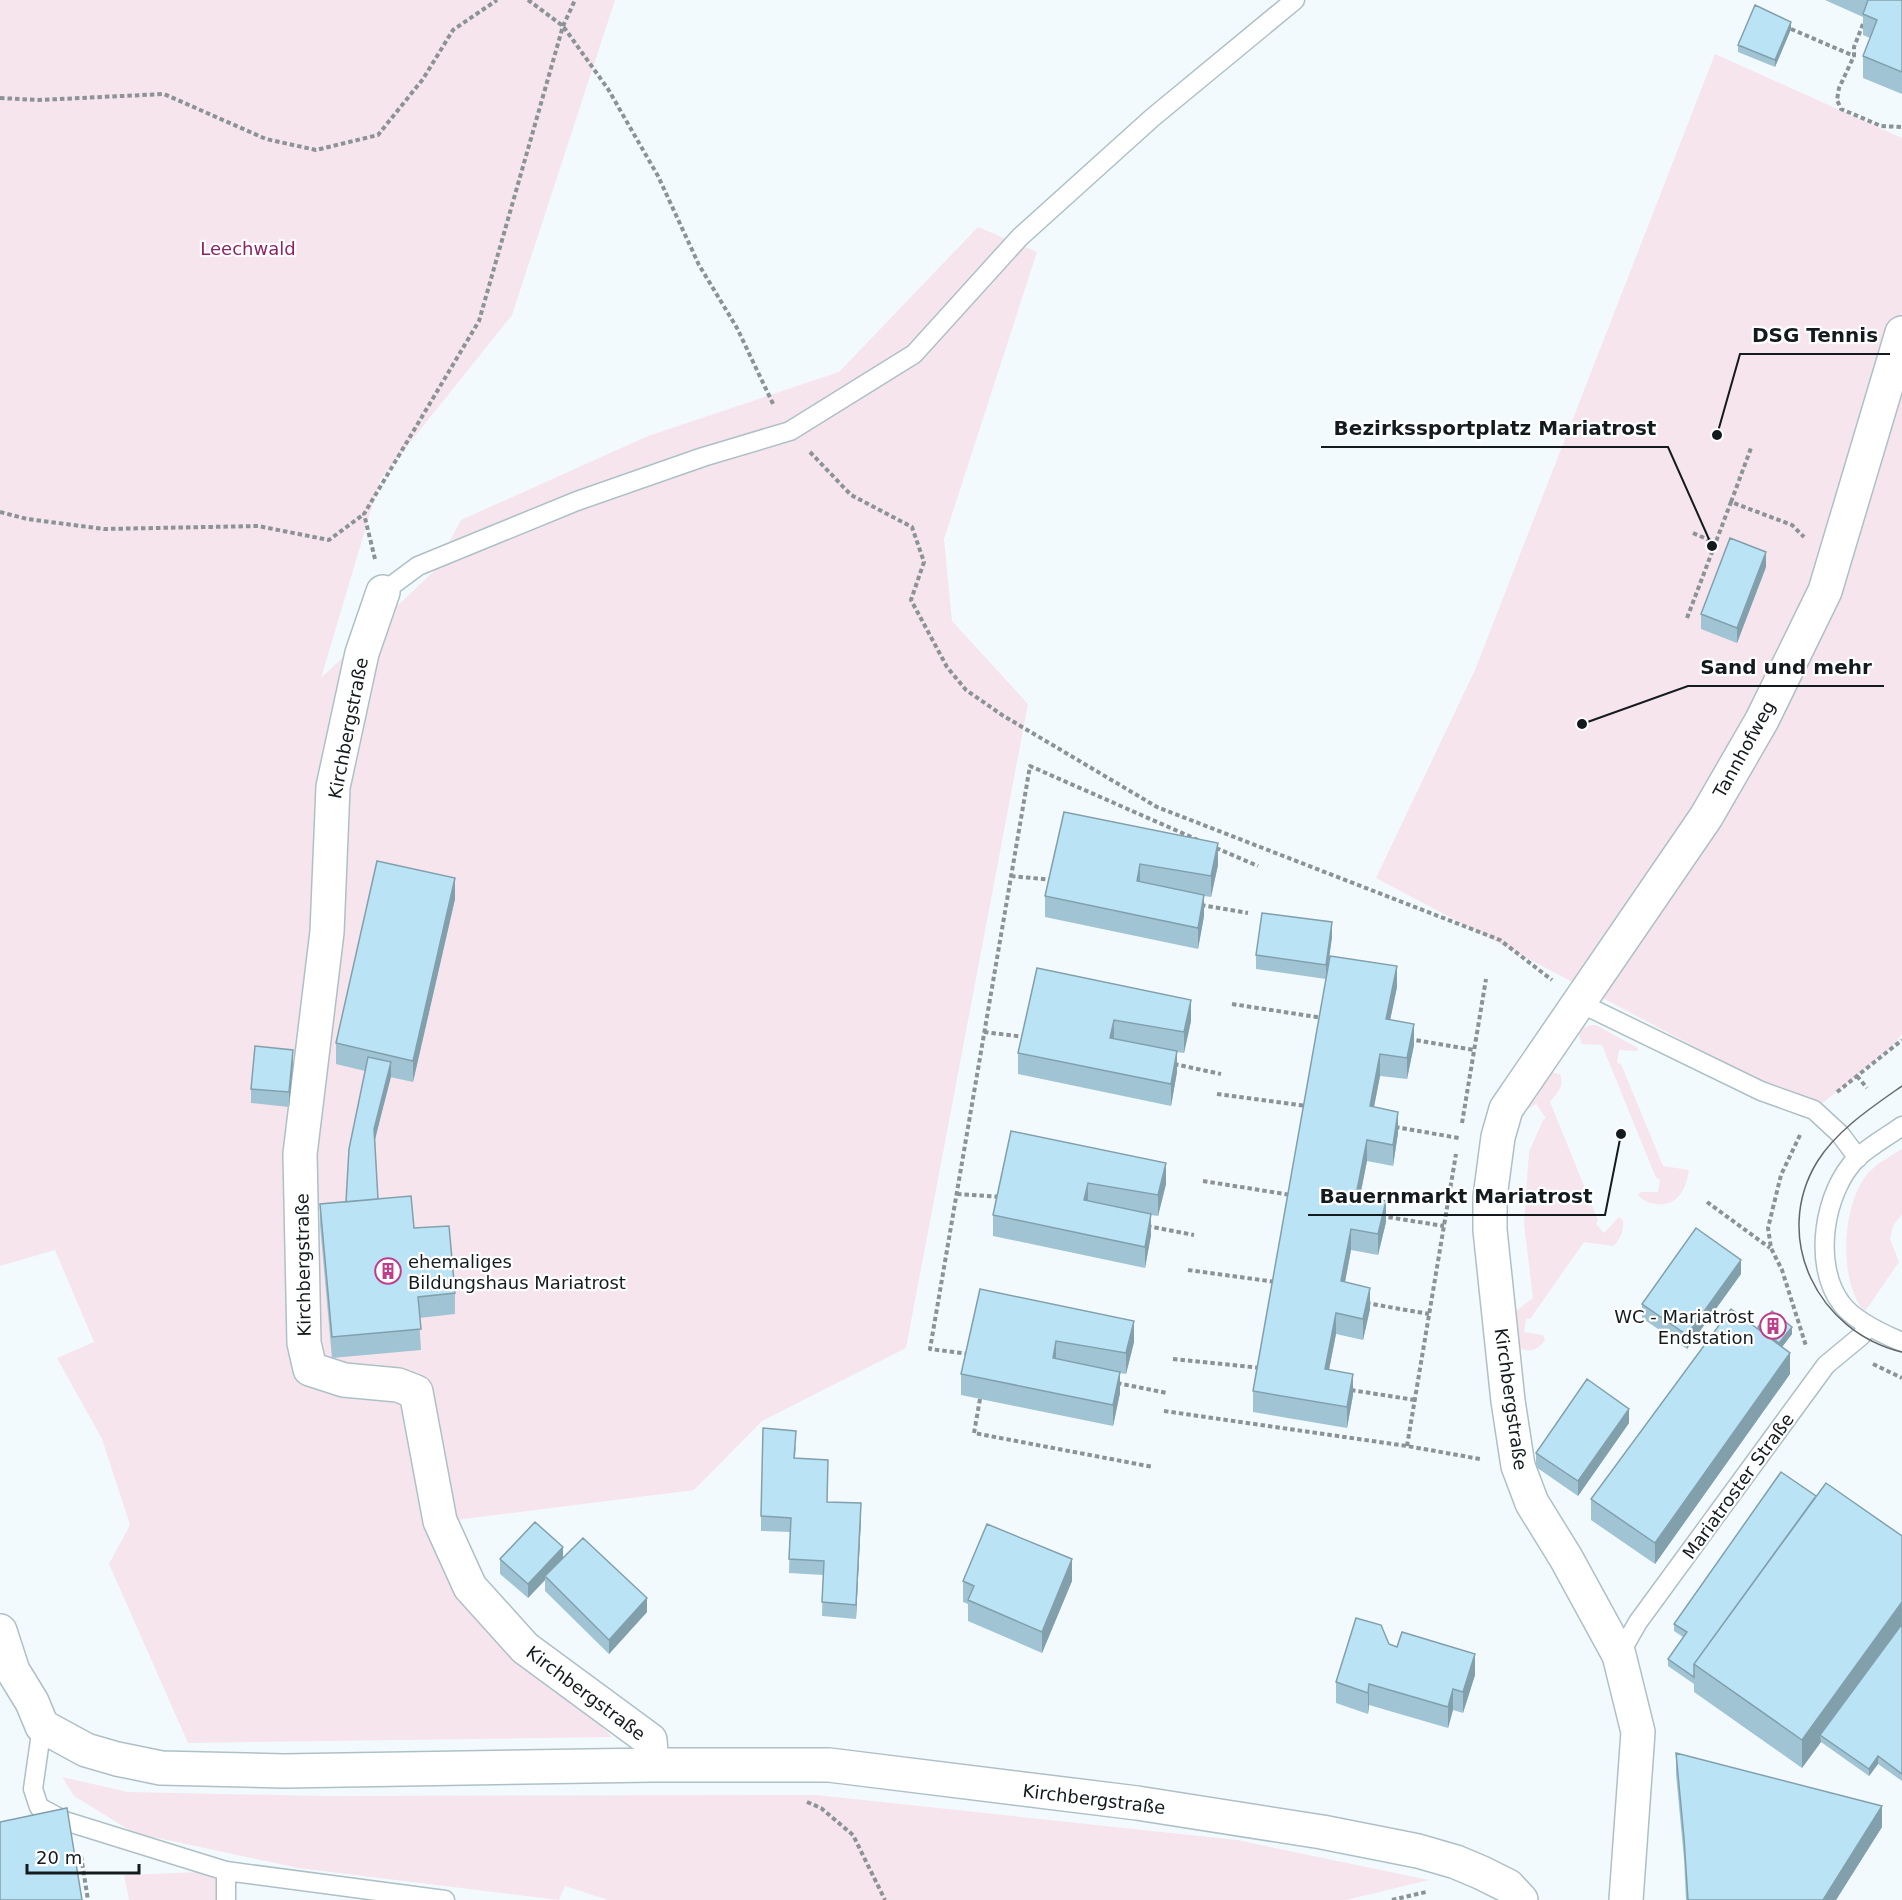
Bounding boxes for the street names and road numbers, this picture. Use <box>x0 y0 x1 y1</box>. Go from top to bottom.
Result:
street label: Kirchbergstraße <box>324 656 372 800</box>
street label: Tannhofweg <box>1708 697 1779 802</box>
street label: Kirchbergstraße <box>291 1193 315 1337</box>
street label: Kirchbergstraße <box>1491 1327 1531 1471</box>
street label: Mariatroster Straße <box>1678 1409 1798 1563</box>
street label: Kirchbergstraße <box>522 1641 650 1745</box>
street label: Kirchbergstraße <box>1022 1780 1166 1818</box>

